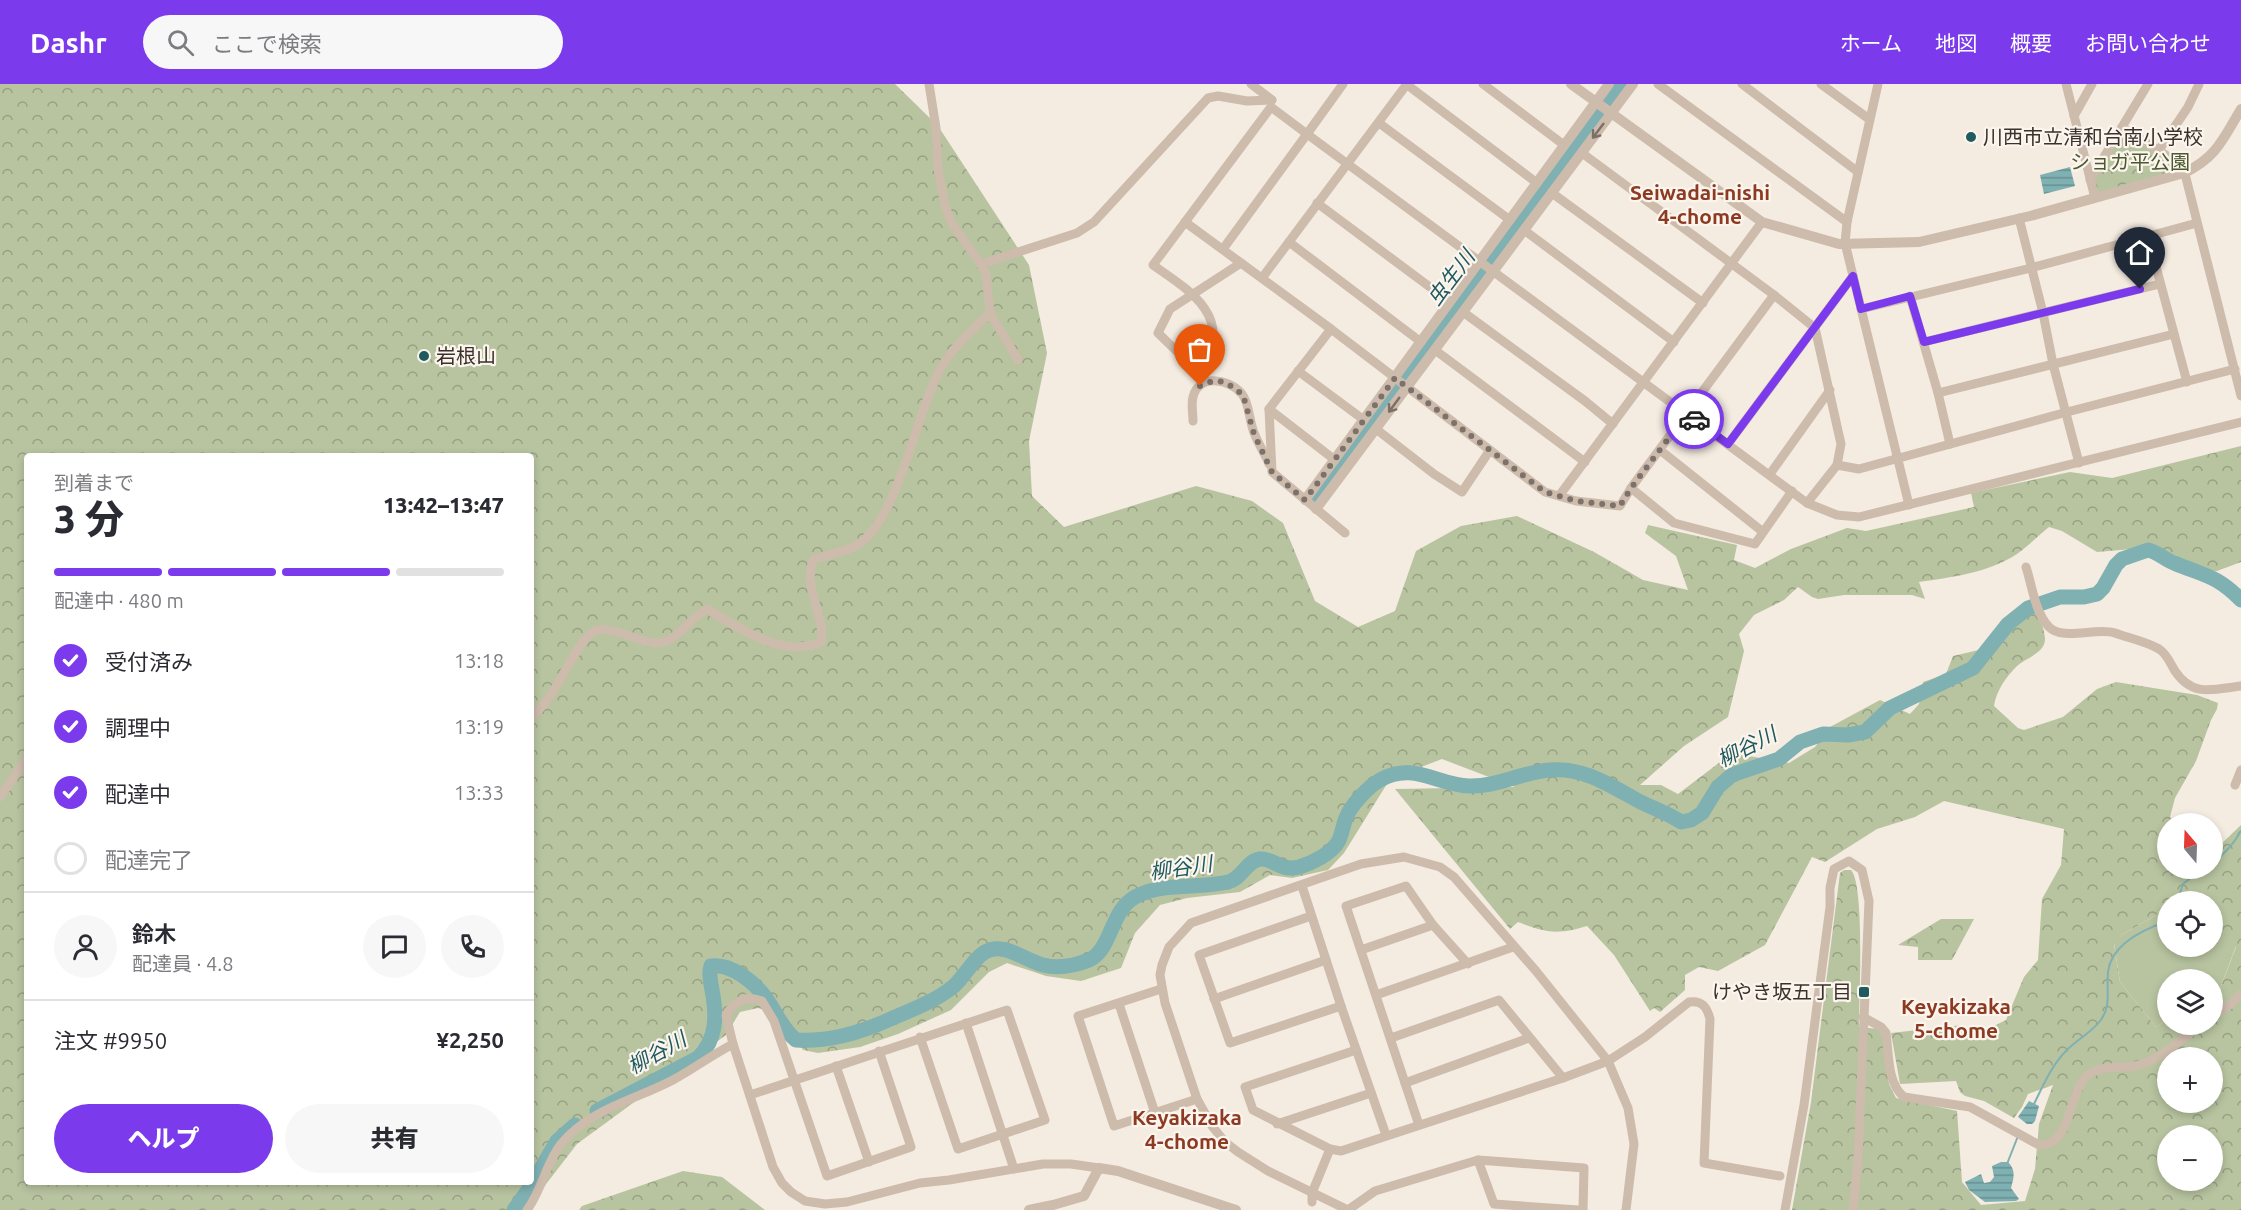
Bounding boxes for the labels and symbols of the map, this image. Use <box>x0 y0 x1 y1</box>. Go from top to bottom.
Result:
one-way arrow <box>1592 122 1605 138</box>
place label: 川西市立清和台南小学校 <box>1983 125 2203 148</box>
marker: 川西市立清和台南小学校 <box>1964 130 1978 144</box>
park label: ショガ平公園 <box>2070 150 2190 173</box>
district label: Seiwadai-nishi 4-chome <box>1630 180 1770 228</box>
pin <box>2114 227 2165 289</box>
water label: 虫生川 <box>1422 243 1480 310</box>
pin <box>1174 324 1225 386</box>
place label: 岩根山 <box>436 344 496 367</box>
marker: 岩根山 <box>417 349 431 363</box>
courier <box>1664 389 1724 449</box>
one-way arrow <box>1388 397 1401 413</box>
water label: 柳谷川 <box>1713 720 1782 771</box>
north arrow <box>2157 813 2223 879</box>
water label: 柳谷川 <box>1148 850 1216 883</box>
place label: けやき坂五丁目 <box>1712 980 1852 1003</box>
marker: けやき坂五丁目 <box>1857 985 1871 999</box>
district label: Keyakizaka 5-chome <box>1901 994 2011 1042</box>
water label: 柳谷川 <box>623 1025 692 1078</box>
district label: Keyakizaka 4-chome <box>1132 1105 1242 1153</box>

